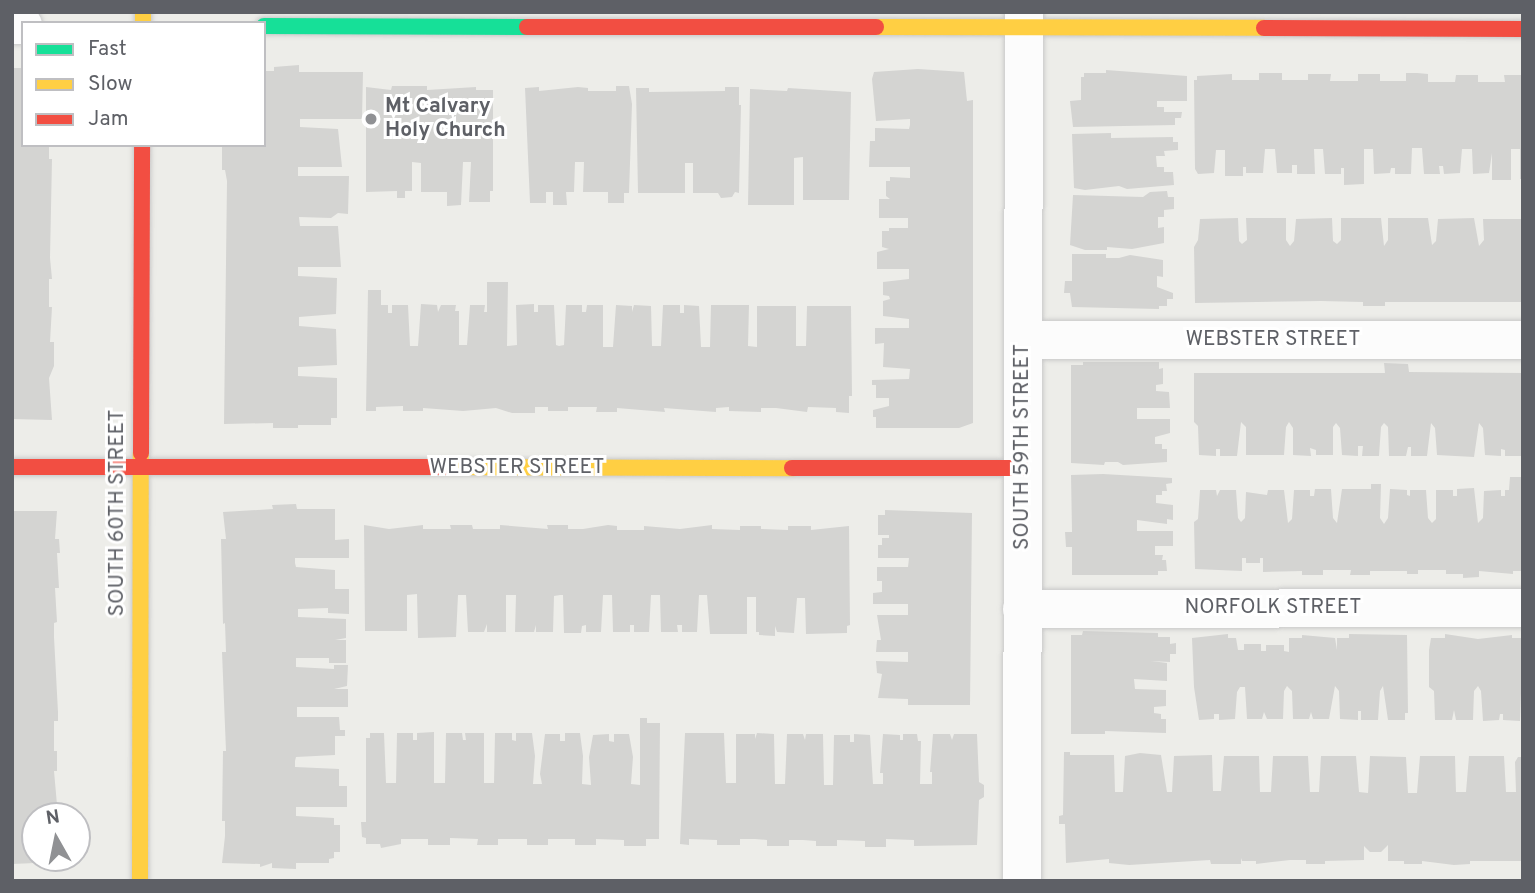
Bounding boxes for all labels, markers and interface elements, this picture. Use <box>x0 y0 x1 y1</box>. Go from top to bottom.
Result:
legend <box>21 21 266 147</box>
text: Fast <box>88 36 127 63</box>
text: Slow <box>88 71 133 98</box>
place label: Mt Calvary Holy Church <box>385 94 506 144</box>
text: Jam <box>88 106 129 133</box>
marker: Mt Calvary Holy Church <box>363 111 379 127</box>
street label: WEBSTER STREET <box>1186 327 1360 353</box>
street label: SOUTH 59TH STREET <box>1010 344 1036 550</box>
street label: SOUTH 60TH STREET <box>105 410 131 616</box>
street label: WEBSTER STREET <box>430 455 604 481</box>
street label: NORFOLK STREET <box>1184 595 1362 621</box>
north arrow <box>21 802 91 872</box>
text: N <box>44 805 62 831</box>

